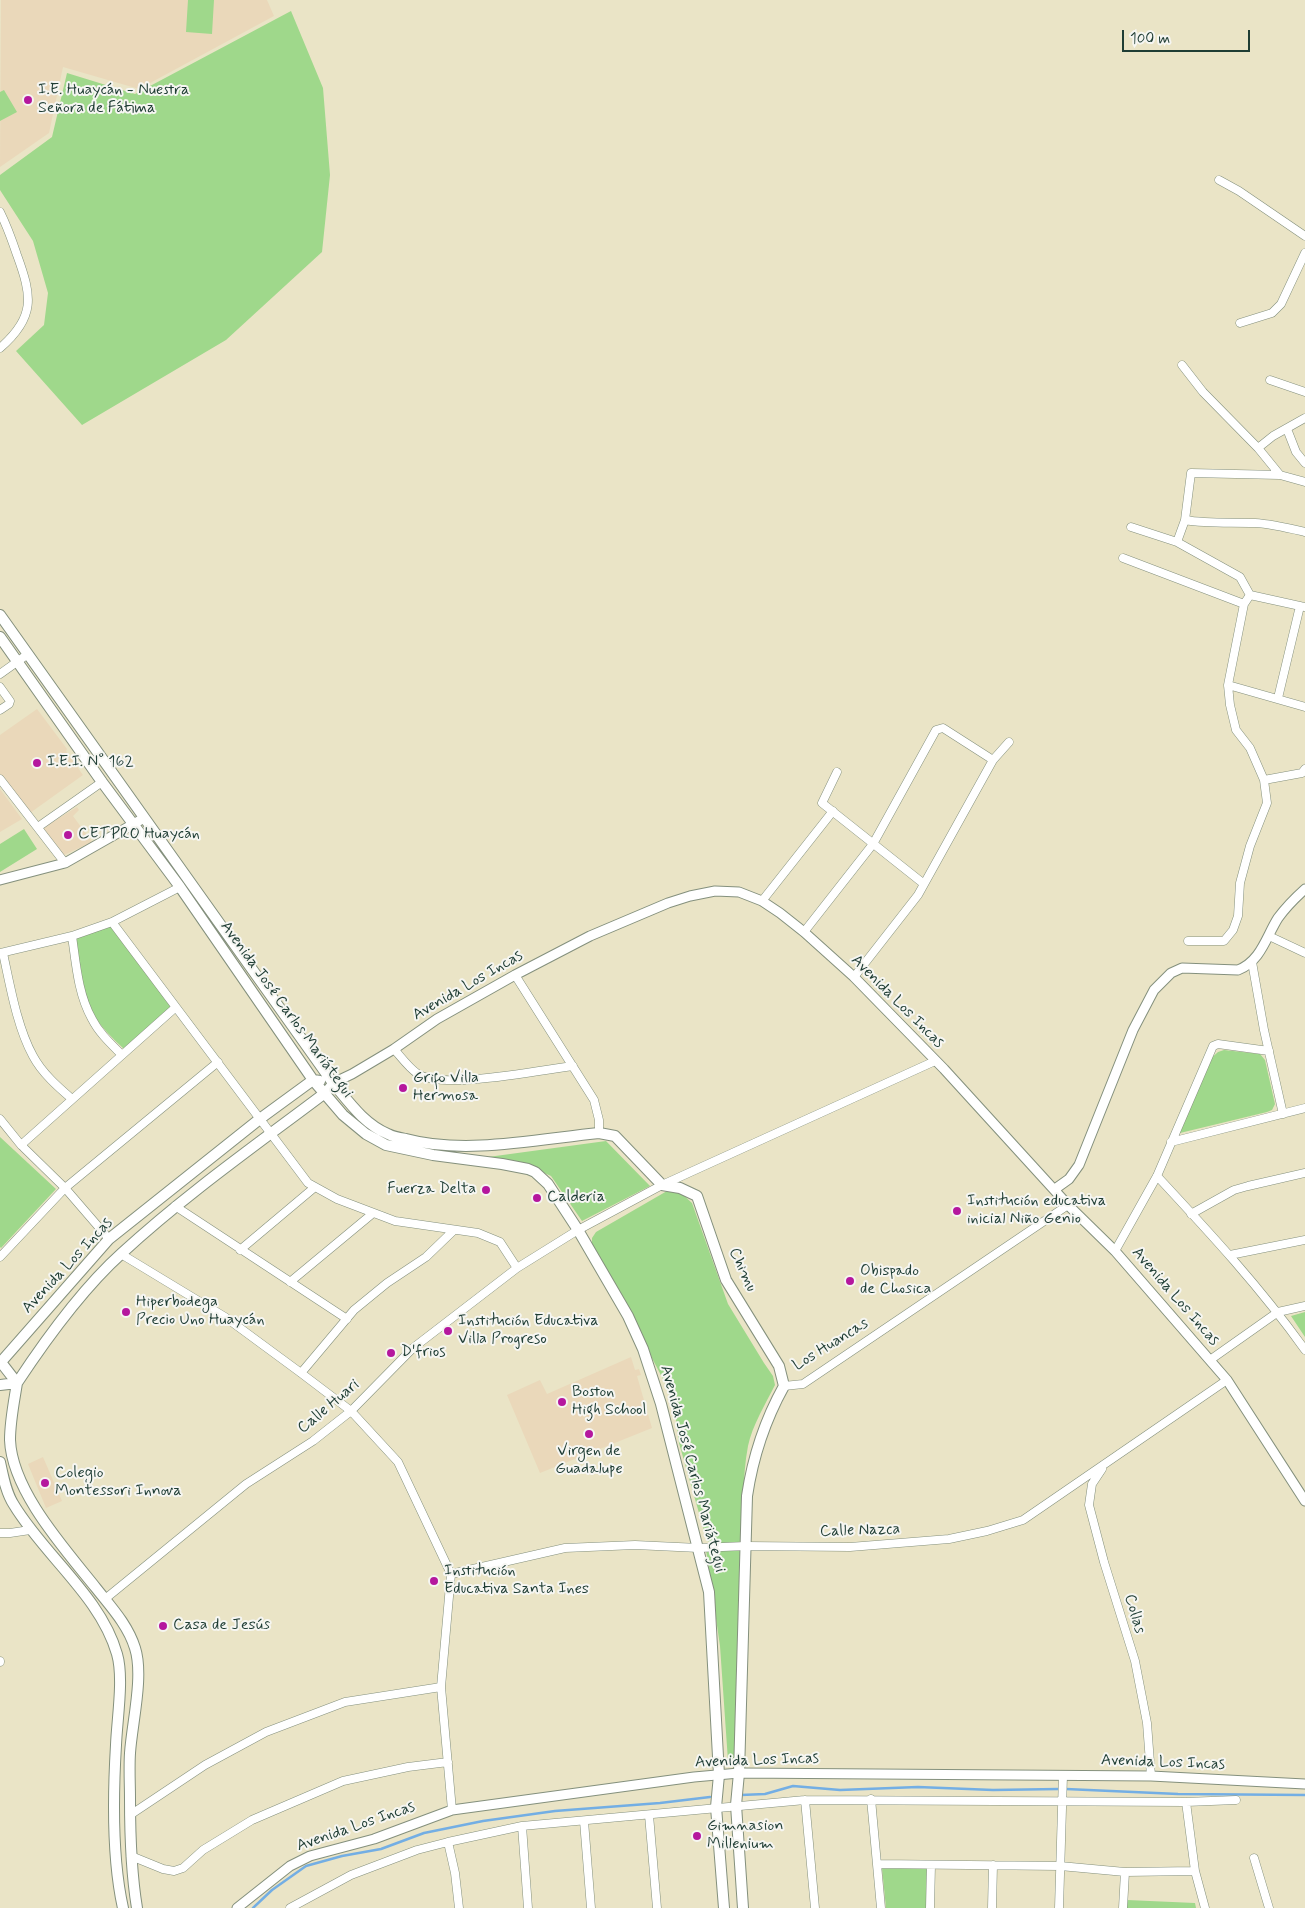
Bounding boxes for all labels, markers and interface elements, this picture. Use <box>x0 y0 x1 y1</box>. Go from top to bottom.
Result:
scale bar <box>1125 20 1252 52</box>
text: 100 m <box>1130 29 1170 49</box>
place label: I.E. Huaycán - Nuestra Señora de Fátima <box>38 81 189 119</box>
marker: I.E. Huaycán - Nuestra Señora de Fátima <box>22 94 34 106</box>
place label: I.E.I. N° 162 <box>47 753 134 773</box>
marker: I.E.I. N° 162 <box>31 757 43 769</box>
place label: CETPRO Huaycán <box>78 825 200 845</box>
marker: CETPRO Huaycán <box>62 829 74 841</box>
street label: Avenida José Carlos Mariátegui <box>215 918 357 1102</box>
street label: Avenida Los Incas <box>409 947 527 1025</box>
street label: Avenida Los Incas <box>846 951 948 1053</box>
place label: Grifo Villa Hermosa <box>413 1069 479 1107</box>
marker: Grifo Villa Hermosa <box>397 1082 409 1094</box>
place label: Fuerza Delta <box>387 1180 476 1200</box>
marker: Fuerza Delta <box>480 1184 492 1196</box>
place label: Calderia <box>547 1188 605 1208</box>
marker: Calderia <box>531 1192 543 1204</box>
place label: Institución educativa inicial Niño Genio <box>967 1192 1106 1230</box>
marker: Institución educativa inicial Niño Genio <box>951 1205 963 1217</box>
street label: Avenida Los Incas <box>19 1214 117 1318</box>
street label: Avenida Los Incas <box>1127 1244 1223 1350</box>
street label: Chimu <box>724 1245 760 1295</box>
place label: Obispado de Chosica <box>860 1262 931 1300</box>
marker: Obispado de Chosica <box>844 1275 856 1287</box>
place label: Hiperbodega Precio Uno Huaycán <box>136 1293 264 1331</box>
marker: Hiperbodega Precio Uno Huaycán <box>120 1306 132 1318</box>
place label: Institución Educativa Villa Progreso <box>458 1312 598 1350</box>
street label: Los Huancas <box>790 1314 872 1376</box>
marker: Institución Educativa Villa Progreso <box>442 1325 454 1337</box>
place label: D'frios <box>401 1343 445 1363</box>
marker: D'frios <box>385 1347 397 1359</box>
street label: Avenida José Carlos Mariátegui <box>655 1363 729 1575</box>
street label: Calle Huari <box>294 1376 364 1438</box>
place label: Boston High School <box>572 1383 647 1421</box>
marker: Boston High School <box>556 1396 568 1408</box>
marker: Virgen de Guadalupe <box>583 1428 595 1440</box>
place label: Virgen de Guadalupe <box>555 1442 623 1480</box>
place label: Colegio Montessori Innova <box>55 1464 181 1502</box>
marker: Colegio Montessori Innova <box>39 1477 51 1489</box>
street label: Calle Nazca <box>820 1520 900 1542</box>
place label: Institución Educativa Santa Ines <box>444 1562 589 1600</box>
marker: Institución Educativa Santa Ines <box>428 1575 440 1587</box>
street label: Collas <box>1119 1592 1149 1636</box>
place label: Casa de Jesús <box>173 1616 270 1636</box>
marker: Casa de Jesús <box>157 1620 169 1632</box>
street label: Avenida Los Incas <box>695 1749 819 1773</box>
street label: Avenida Los Incas <box>1101 1751 1225 1775</box>
street label: Avenida Los Incas <box>294 1798 418 1856</box>
place label: Gimnasion Millenium <box>707 1817 783 1855</box>
marker: Gimnasion Millenium <box>691 1830 703 1842</box>

